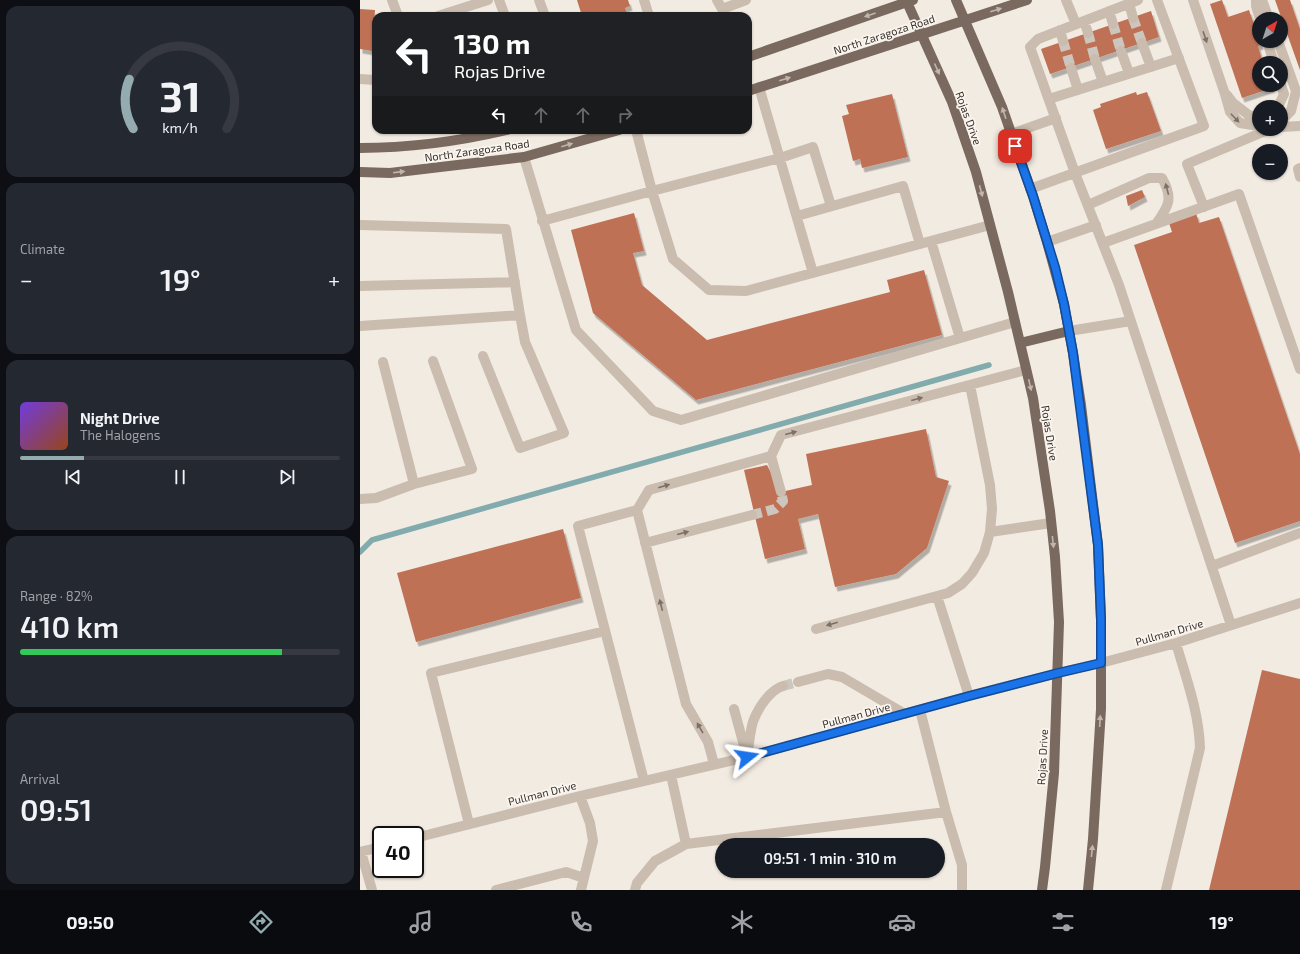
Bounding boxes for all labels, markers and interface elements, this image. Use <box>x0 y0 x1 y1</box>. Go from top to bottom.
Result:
one-way arrow <box>990 7 1002 13</box>
street label: North Zaragoza Road <box>832 11 936 57</box>
north arrow <box>1252 12 1288 48</box>
map controls <box>1252 12 1288 180</box>
one-way arrow <box>863 13 875 19</box>
text: 130 m <box>454 26 530 60</box>
icon: left <box>388 28 440 80</box>
one-way arrow <box>1203 31 1209 43</box>
button: search <box>1252 56 1288 92</box>
text: Rojas Drive <box>454 60 546 82</box>
one-way arrow <box>934 64 940 75</box>
text: 31 <box>159 70 201 120</box>
one-way arrow <box>779 76 791 82</box>
street label: Rojas Drive <box>952 89 985 147</box>
button: + <box>1252 100 1288 136</box>
icon: left <box>488 104 510 126</box>
icon: ahead <box>530 104 552 126</box>
icon: ahead <box>572 104 594 126</box>
icon: right <box>614 104 636 126</box>
one-way arrow <box>1001 107 1007 119</box>
one-way arrow <box>1230 113 1240 123</box>
text: km/h <box>162 119 198 136</box>
pin <box>998 129 1032 163</box>
icon: arrive <box>1004 135 1026 157</box>
street label: North Zaragoza Road <box>424 136 530 164</box>
one-way arrow <box>561 142 573 148</box>
button: − <box>1252 144 1288 180</box>
one-way arrow <box>393 169 405 175</box>
one-way arrow <box>1164 183 1170 195</box>
one-way arrow <box>978 186 984 198</box>
text: Climate <box>20 241 65 257</box>
text: 19° <box>160 261 201 297</box>
text: − <box>20 266 33 292</box>
text: + <box>328 266 340 292</box>
one-way arrow <box>1027 379 1033 392</box>
one-way arrow <box>911 396 923 402</box>
street label: Rojas Drive <box>1038 404 1061 462</box>
text: Night Drive <box>80 409 160 427</box>
text: The Halogens <box>80 427 160 443</box>
one-way arrow <box>785 429 797 435</box>
icon: previous <box>62 466 84 488</box>
icon: pause <box>169 466 191 488</box>
icon: next <box>276 466 298 488</box>
one-way arrow <box>659 483 671 489</box>
one-way arrow <box>677 530 689 536</box>
one-way arrow <box>1050 535 1056 548</box>
text: Range · 82% <box>20 588 93 604</box>
one-way arrow <box>658 599 664 611</box>
text: 410 km <box>20 608 119 644</box>
street label: Pullman Drive <box>1134 616 1204 648</box>
one-way arrow <box>826 622 839 628</box>
street label: Pullman Drive <box>821 700 892 730</box>
one-way arrow <box>1097 714 1103 727</box>
one-way arrow <box>696 723 704 733</box>
street label: Rojas Drive <box>1034 729 1051 785</box>
position arrow <box>726 736 768 778</box>
text: Arrival <box>20 771 60 787</box>
street label: Pullman Drive <box>506 778 578 808</box>
text: 09:51 <box>20 791 92 827</box>
speed limit sign: 40 <box>372 826 424 878</box>
one-way arrow <box>1089 845 1095 857</box>
text: 09:51 · 1 min · 310 m <box>764 849 896 867</box>
icon: directions <box>247 908 275 936</box>
icon: music <box>407 908 435 936</box>
icon: phone <box>567 908 595 936</box>
icon: climate <box>728 908 756 936</box>
icon: car <box>888 908 916 936</box>
icon: filters <box>1049 908 1077 936</box>
text: 09:50 <box>66 911 114 933</box>
text: 19° <box>1209 911 1234 933</box>

